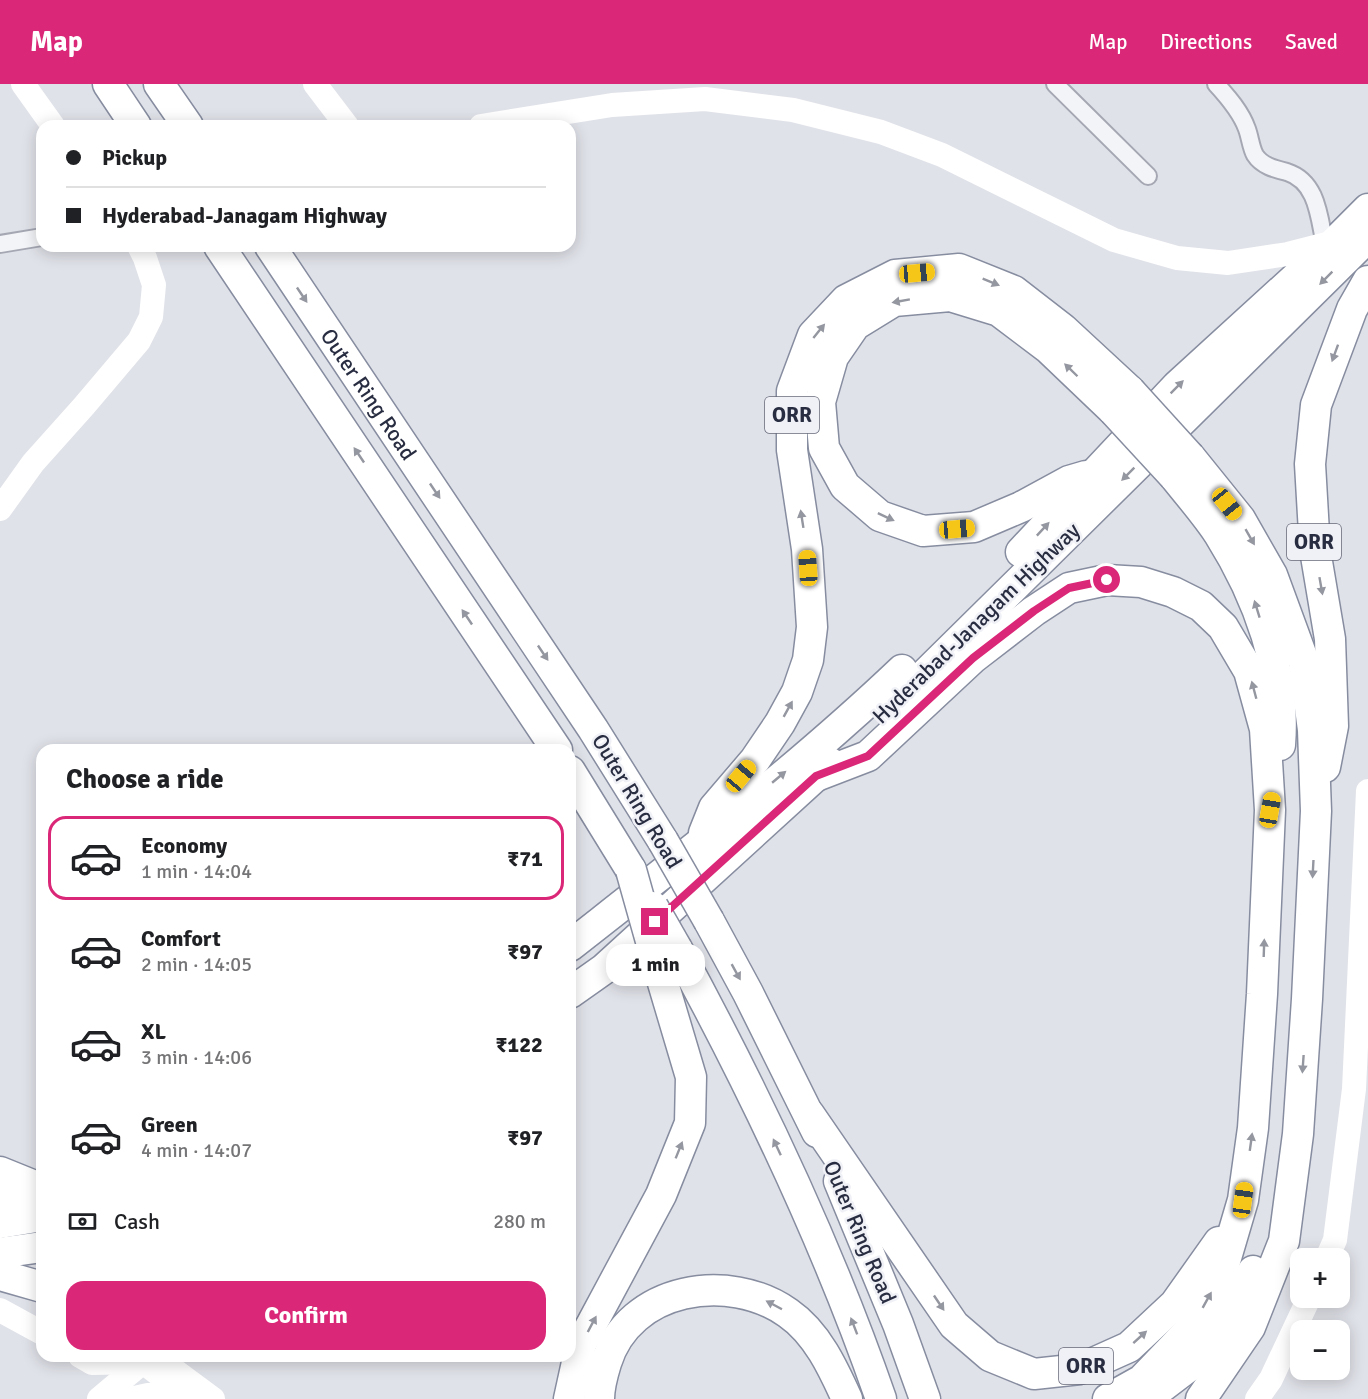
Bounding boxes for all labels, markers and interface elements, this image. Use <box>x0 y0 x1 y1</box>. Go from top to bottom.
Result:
text: Map <box>30 25 83 59</box>
text: Map <box>1089 29 1127 55</box>
text: Directions <box>1160 29 1252 55</box>
text: Saved <box>1285 29 1338 55</box>
text: Pickup <box>102 144 167 171</box>
text: Hyderabad-Janagam Highway <box>102 202 387 229</box>
car <box>898 262 936 284</box>
one-way arrow <box>1320 270 1334 284</box>
one-way arrow <box>982 277 1000 287</box>
one-way arrow <box>297 286 308 303</box>
one-way arrow <box>891 297 910 306</box>
street label: Outer Ring Road <box>315 323 423 465</box>
one-way arrow <box>812 323 824 338</box>
one-way arrow <box>1330 344 1340 362</box>
one-way arrow <box>1065 364 1079 378</box>
one-way arrow <box>1169 380 1184 394</box>
road number: ORR <box>765 397 819 433</box>
one-way arrow <box>353 447 365 463</box>
one-way arrow <box>1121 466 1135 480</box>
one-way arrow <box>429 483 440 500</box>
car <box>1209 484 1245 524</box>
one-way arrow <box>798 509 807 528</box>
one-way arrow <box>877 513 894 522</box>
street label: Hyderabad-Janagam Highway <box>867 516 1086 729</box>
car <box>938 518 976 540</box>
one-way arrow <box>1036 521 1050 536</box>
road number: ORR <box>1287 524 1341 560</box>
one-way arrow <box>1245 529 1256 545</box>
car <box>798 549 818 587</box>
route start <box>1093 566 1120 593</box>
one-way arrow <box>1317 576 1326 595</box>
one-way arrow <box>1252 600 1261 618</box>
one-way arrow <box>462 608 473 625</box>
one-way arrow <box>537 645 549 661</box>
one-way arrow <box>1249 681 1258 699</box>
one-way arrow <box>783 700 793 717</box>
street label: Outer Ring Road <box>586 729 688 873</box>
car <box>723 756 759 796</box>
text: Choose a ride <box>66 763 224 796</box>
one-way arrow <box>771 771 787 784</box>
car <box>1258 791 1282 829</box>
icon: car <box>69 831 123 885</box>
text: Economy <box>141 832 227 859</box>
text: ₹71 <box>507 845 543 872</box>
text: 1 min · 14:04 <box>141 859 252 884</box>
one-way arrow <box>1308 860 1317 879</box>
route end <box>641 908 668 935</box>
icon: car <box>69 924 123 978</box>
text: Comfort <box>141 925 221 952</box>
text: ₹97 <box>507 938 543 965</box>
one-way arrow <box>1260 938 1269 957</box>
callout: 1 min <box>606 943 704 985</box>
text: 2 min · 14:05 <box>141 952 252 977</box>
text: 1 min <box>631 952 680 977</box>
one-way arrow <box>731 964 741 981</box>
icon: car <box>69 1017 123 1071</box>
text: XL <box>141 1018 166 1045</box>
text: ₹122 <box>495 1031 543 1058</box>
text: 3 min · 14:06 <box>141 1045 252 1070</box>
one-way arrow <box>1298 1055 1307 1074</box>
icon: car <box>69 1110 123 1164</box>
text: Green <box>141 1111 198 1138</box>
text: ₹97 <box>507 1124 543 1151</box>
one-way arrow <box>1246 1133 1256 1152</box>
text: 4 min · 14:07 <box>141 1138 252 1163</box>
one-way arrow <box>773 1138 782 1155</box>
one-way arrow <box>674 1140 684 1158</box>
street label: Outer Ring Road <box>818 1156 902 1308</box>
car <box>1232 1181 1254 1219</box>
icon: cash <box>66 1205 99 1238</box>
text: Cash <box>114 1208 160 1235</box>
text: 280 m <box>493 1209 546 1234</box>
map controls <box>1290 1248 1350 1380</box>
button: + <box>1290 1248 1350 1308</box>
button: Confirm <box>66 1281 546 1350</box>
one-way arrow <box>1202 1291 1212 1308</box>
one-way arrow <box>933 1294 945 1310</box>
one-way arrow <box>766 1300 783 1310</box>
one-way arrow <box>587 1315 597 1332</box>
one-way arrow <box>849 1316 859 1334</box>
button: − <box>1290 1320 1350 1380</box>
one-way arrow <box>1132 1330 1147 1344</box>
road number: ORR <box>1059 1348 1113 1384</box>

